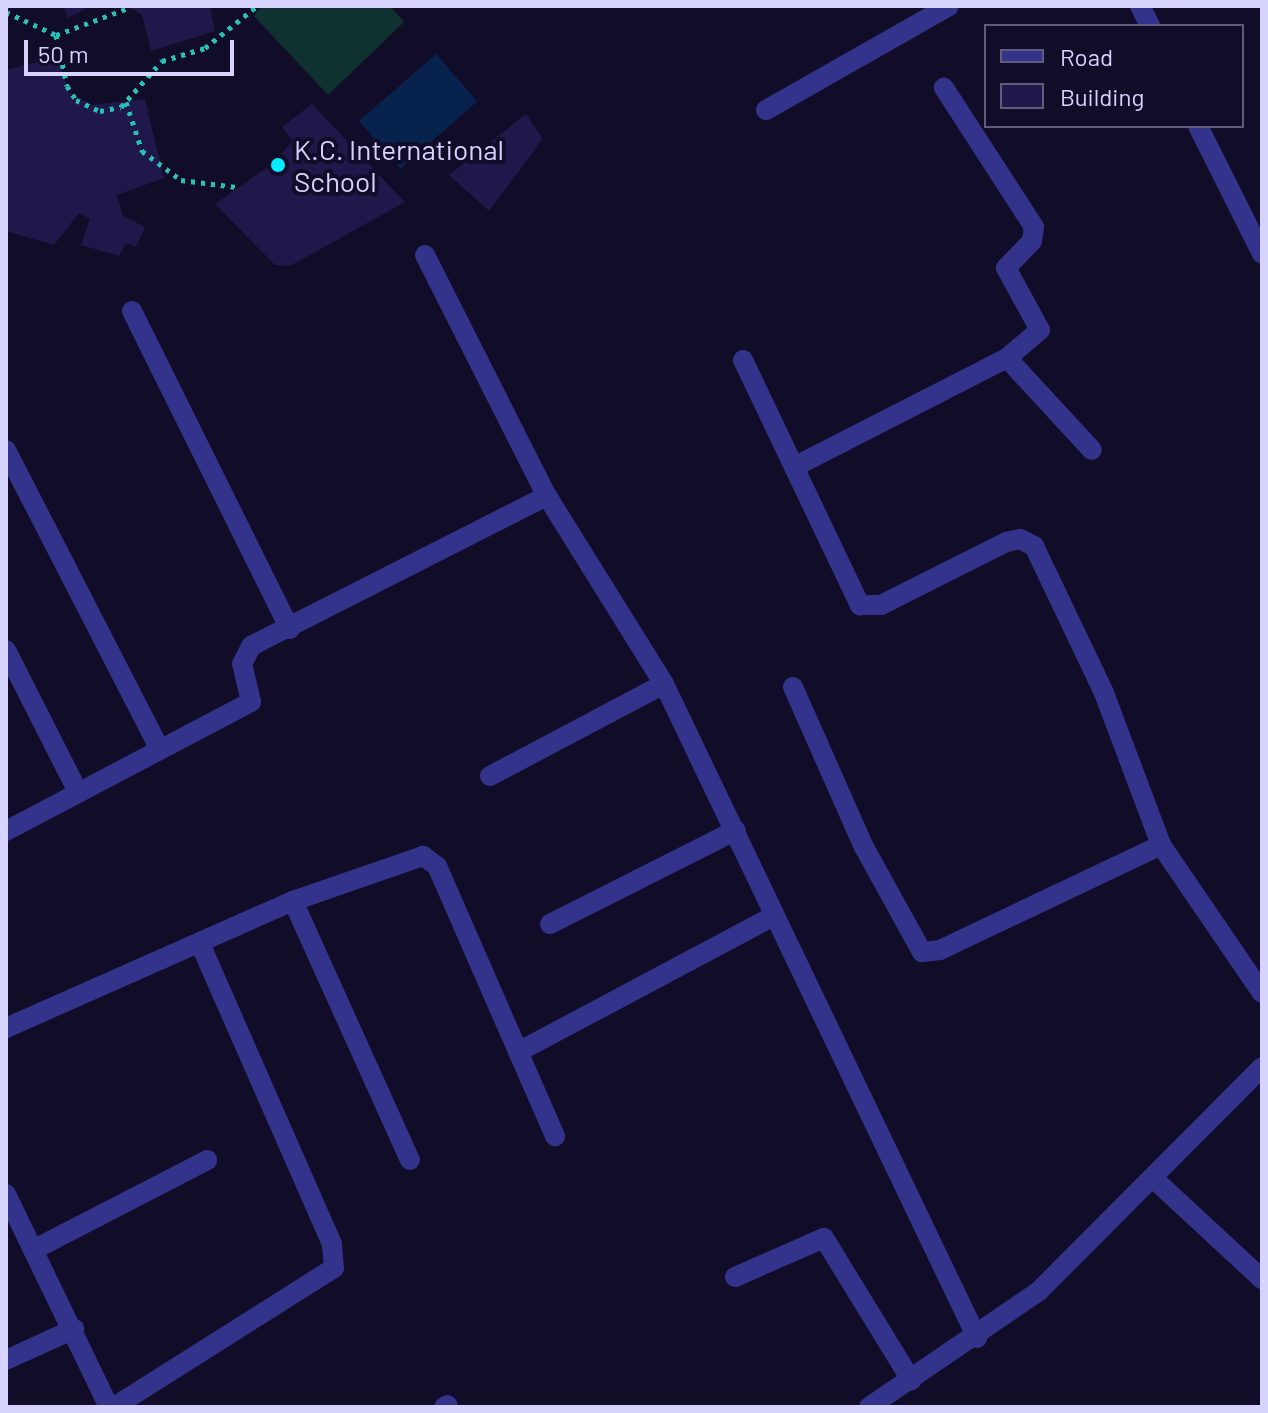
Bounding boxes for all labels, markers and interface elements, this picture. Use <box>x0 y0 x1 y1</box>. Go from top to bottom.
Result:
scale bar <box>28 24 238 74</box>
legend <box>984 24 1244 128</box>
text: 50 m <box>38 39 89 68</box>
text: Road <box>1060 42 1113 71</box>
text: Building <box>1060 82 1144 111</box>
place label: K.C. International School <box>294 132 504 198</box>
marker: K.C. International School <box>269 156 287 174</box>

